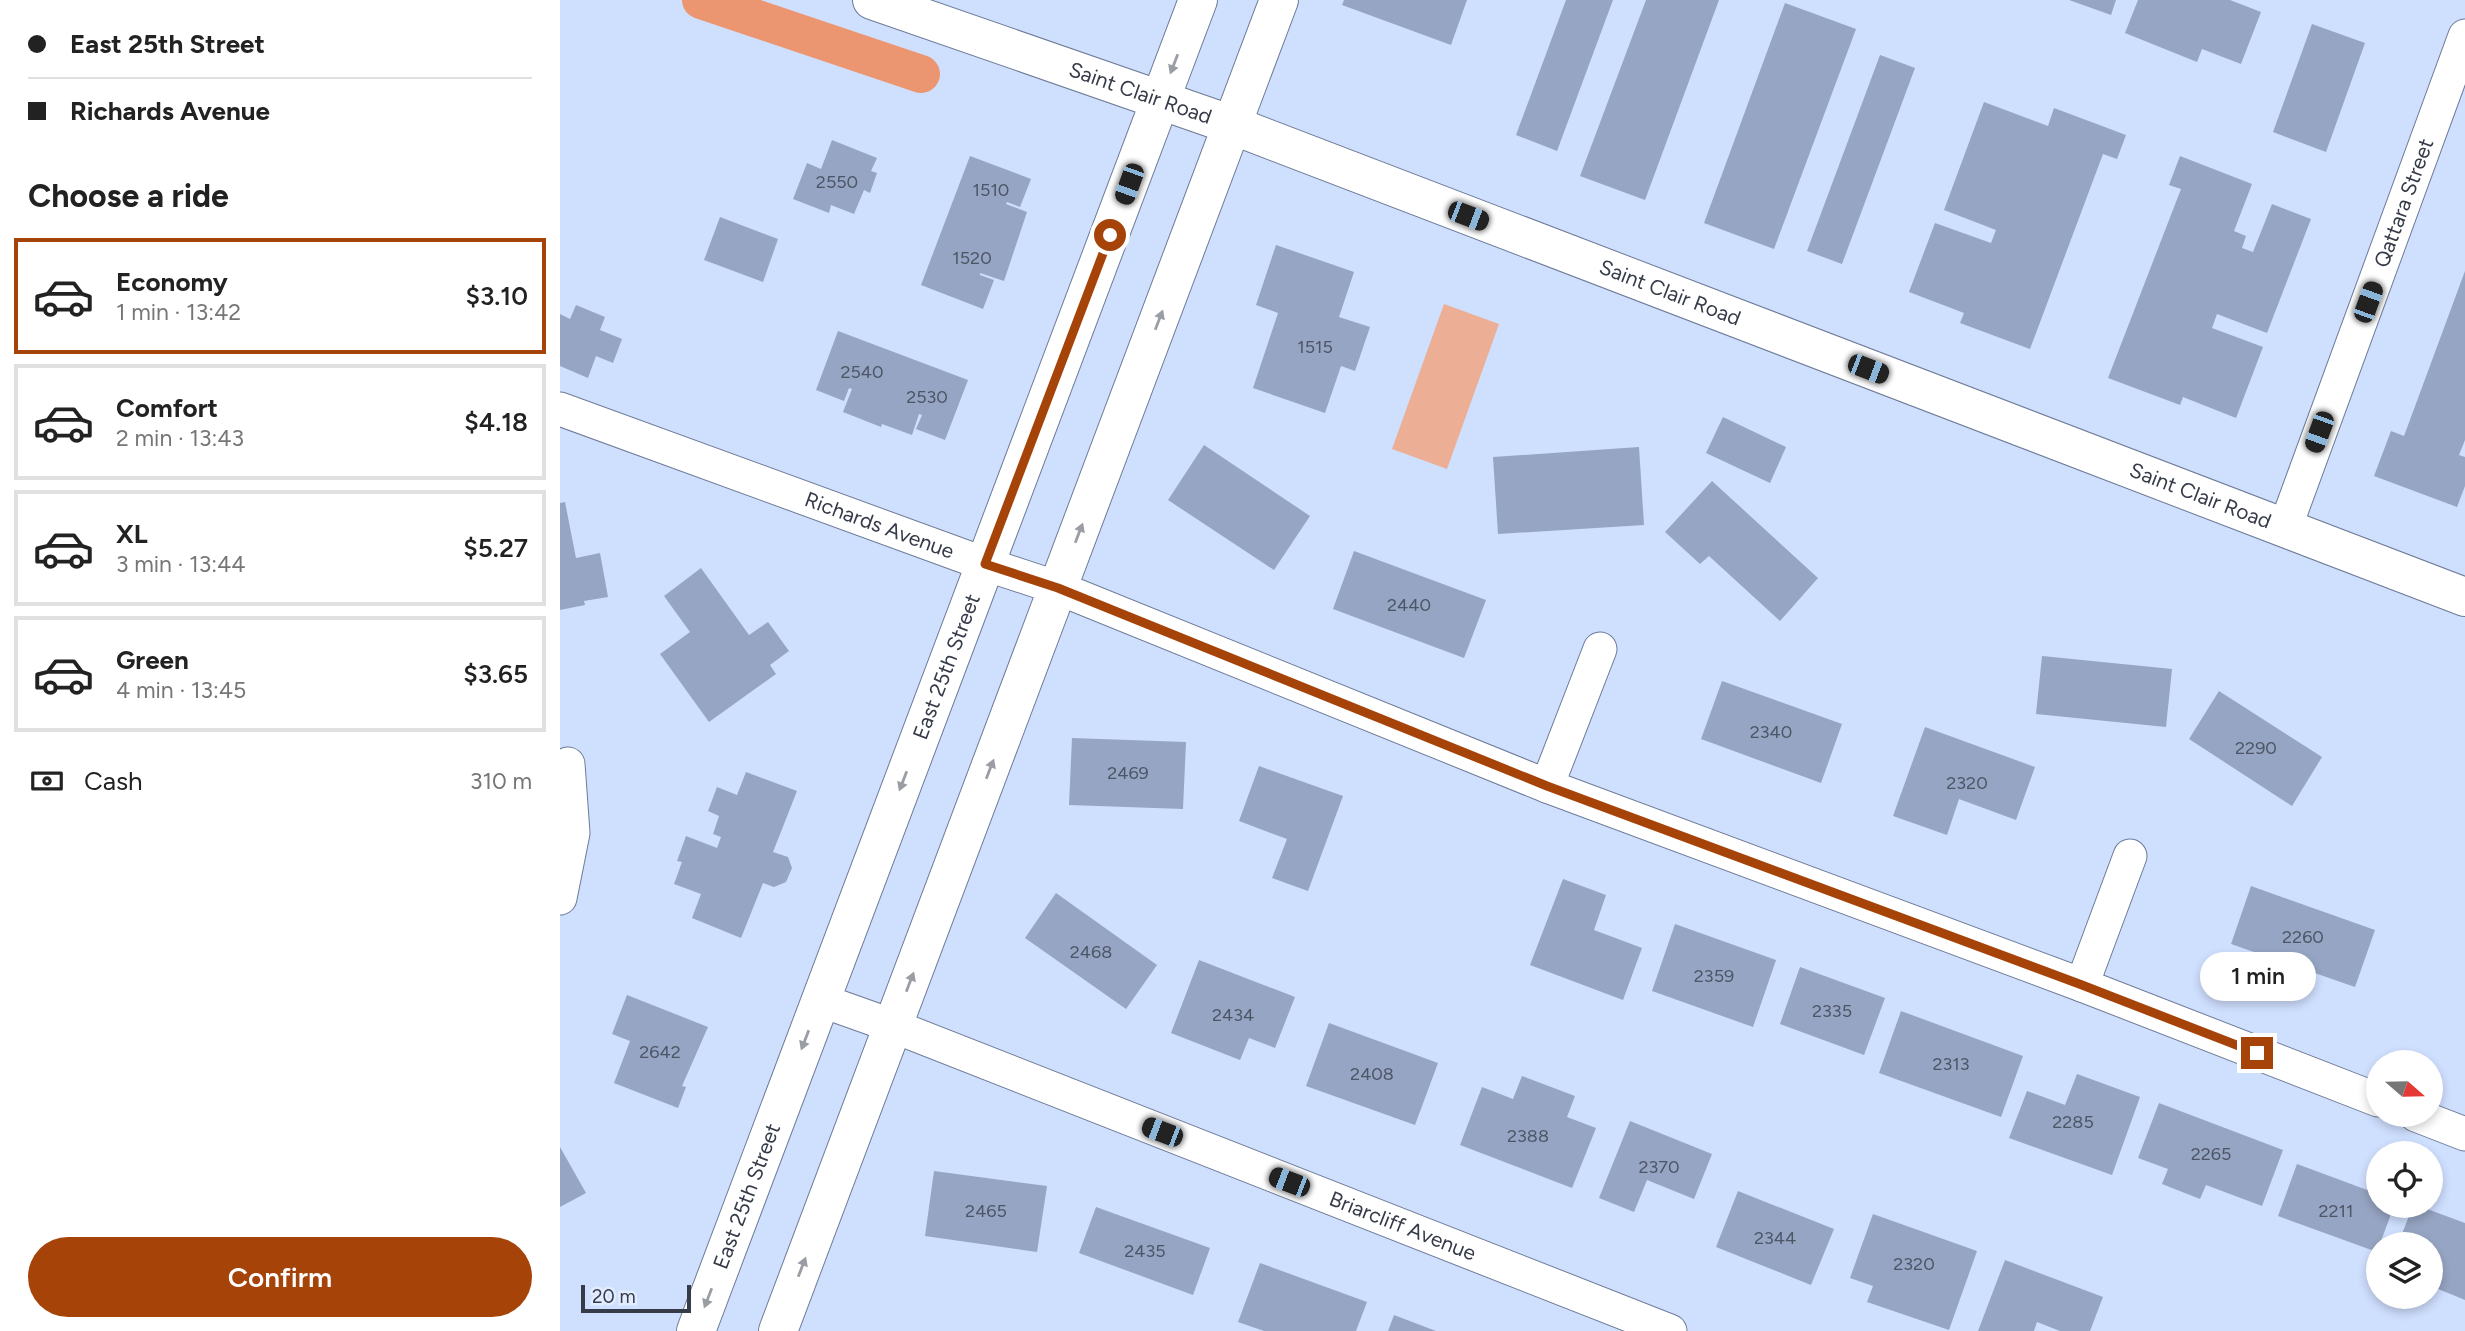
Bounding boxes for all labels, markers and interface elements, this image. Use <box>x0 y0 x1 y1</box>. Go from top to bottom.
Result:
text: East 25th Street <box>70 28 265 60</box>
one-way arrow <box>1168 53 1179 74</box>
street label: Saint Clair Road <box>1066 56 1215 129</box>
text: Richards Avenue <box>70 95 270 127</box>
street label: Qattara Street <box>2368 135 2438 271</box>
car <box>1112 161 1147 207</box>
house number: 2550 <box>816 171 858 193</box>
text: Choose a ride <box>28 177 229 215</box>
house number: 1510 <box>973 179 1009 201</box>
car <box>1445 199 1492 233</box>
route start <box>1094 219 1126 251</box>
house number: 1520 <box>952 247 992 269</box>
street label: Saint Clair Road <box>1596 254 1744 331</box>
icon: car <box>32 265 95 328</box>
text: Economy <box>116 266 228 298</box>
car <box>2351 279 2386 325</box>
text: $3.10 <box>465 280 528 312</box>
text: 1 min · 13:42 <box>116 298 241 326</box>
one-way arrow <box>1154 309 1165 330</box>
house number: 1515 <box>1297 336 1333 358</box>
car <box>1845 352 1892 386</box>
house number: 2540 <box>840 361 884 383</box>
house number: 2530 <box>906 386 948 408</box>
icon: car <box>32 391 95 454</box>
text: Comfort <box>116 392 218 424</box>
text: $4.18 <box>464 406 528 438</box>
car <box>2302 409 2337 455</box>
text: 2 min · 13:43 <box>116 424 244 452</box>
street label: Saint Clair Road <box>2126 457 2275 534</box>
street label: Richards Avenue <box>801 486 958 564</box>
icon: car <box>32 517 95 580</box>
text: XL <box>116 518 148 550</box>
one-way arrow <box>1073 522 1084 543</box>
text: $5.27 <box>463 532 528 564</box>
text: 3 min · 13:44 <box>116 550 246 578</box>
street label: East 25th Street <box>907 590 985 743</box>
house number: 2440 <box>1387 594 1431 616</box>
icon: car <box>32 643 95 706</box>
text: Green <box>116 644 189 676</box>
text: $3.65 <box>463 658 528 690</box>
text: 4 min · 13:45 <box>116 676 246 704</box>
house number: 2340 <box>1750 721 1792 743</box>
house number: 2290 <box>2235 737 2277 759</box>
one-way arrow <box>985 758 996 779</box>
icon: cash <box>28 762 66 800</box>
house number: 2469 <box>1107 762 1149 784</box>
text: Cash <box>84 765 143 797</box>
text: 310 m <box>470 767 532 795</box>
one-way arrow <box>898 771 909 792</box>
house number: 2320 <box>1946 772 1988 794</box>
house number: 2260 <box>2282 926 2324 948</box>
house number: 2468 <box>1070 941 1112 963</box>
callout: 1 min <box>2199 951 2315 1000</box>
text: 1 min <box>2231 962 2285 990</box>
house number: 2359 <box>1694 965 1734 987</box>
one-way arrow <box>905 971 916 992</box>
house number: 2335 <box>1812 1000 1852 1022</box>
house number: 2434 <box>1212 1004 1254 1026</box>
one-way arrow <box>800 1029 811 1050</box>
route end <box>2241 1037 2273 1069</box>
house number: 2642 <box>639 1041 681 1063</box>
north arrow <box>2366 1050 2443 1127</box>
map controls <box>2366 1050 2443 1309</box>
house number: 2313 <box>1932 1053 1970 1075</box>
house number: 2408 <box>1350 1063 1394 1085</box>
house number: 2285 <box>2052 1111 2094 1133</box>
car <box>1139 1115 1186 1149</box>
street label: East 25th Street <box>708 1120 785 1272</box>
house number: 2388 <box>1507 1125 1549 1147</box>
button: locate <box>2366 1141 2443 1218</box>
house number: 2265 <box>2191 1143 2231 1165</box>
house number: 2370 <box>1638 1156 1680 1178</box>
car <box>1266 1165 1313 1199</box>
street label: Briarcliff Avenue <box>1326 1186 1480 1266</box>
house number: 2465 <box>965 1200 1007 1222</box>
house number: 2211 <box>2319 1200 2354 1222</box>
house number: 2344 <box>1754 1227 1796 1249</box>
button: layers <box>2366 1232 2443 1309</box>
button: Confirm <box>28 1237 532 1317</box>
house number: 2435 <box>1124 1240 1166 1262</box>
house number: 2320 <box>1893 1253 1935 1275</box>
one-way arrow <box>797 1257 808 1278</box>
scale bar <box>581 1282 691 1314</box>
text: 20 m <box>592 1285 636 1308</box>
one-way arrow <box>702 1288 713 1309</box>

